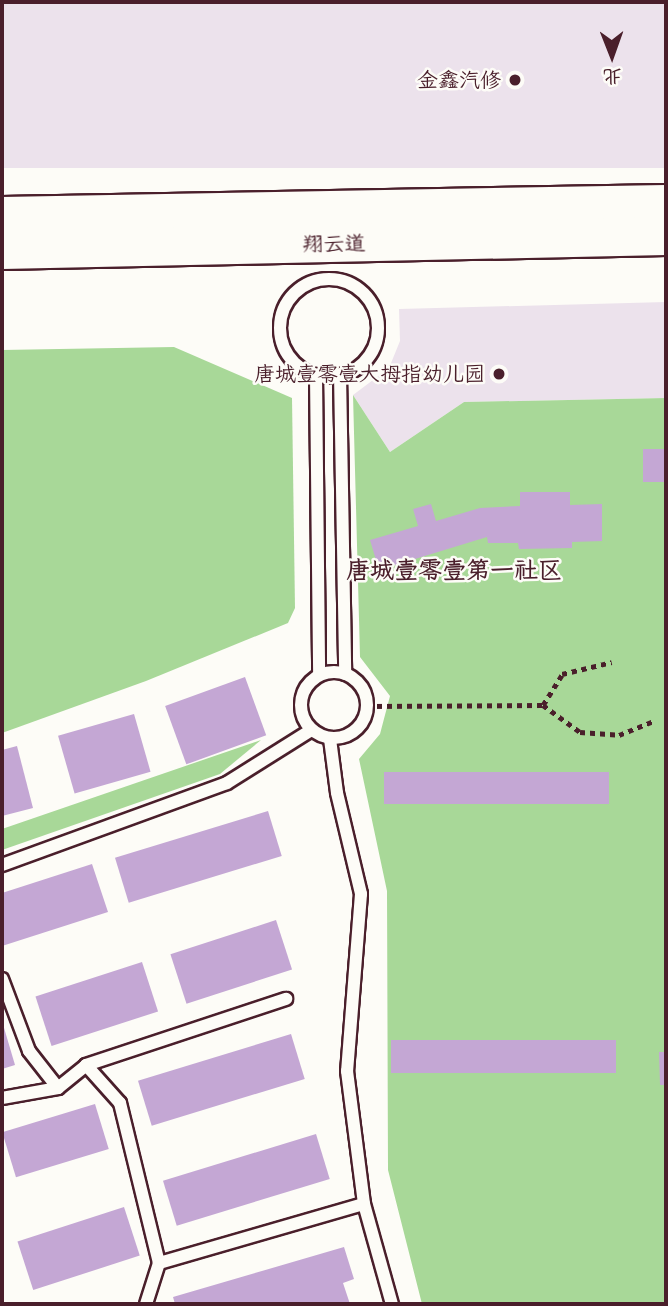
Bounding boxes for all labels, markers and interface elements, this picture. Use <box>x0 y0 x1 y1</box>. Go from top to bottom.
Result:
north arrow <box>577 21 647 91</box>
text: 北 <box>603 65 622 89</box>
place label: 金鑫汽修 <box>417 67 501 93</box>
marker: 金鑫汽修 <box>507 72 523 88</box>
street label: 翔云道 <box>302 231 366 257</box>
place label: 唐城壹零壹大拇指幼儿园 <box>254 361 485 387</box>
marker: 唐城壹零壹大拇指幼儿园 <box>491 366 507 382</box>
district label: 唐城壹零壹第一社区 <box>346 556 562 584</box>

